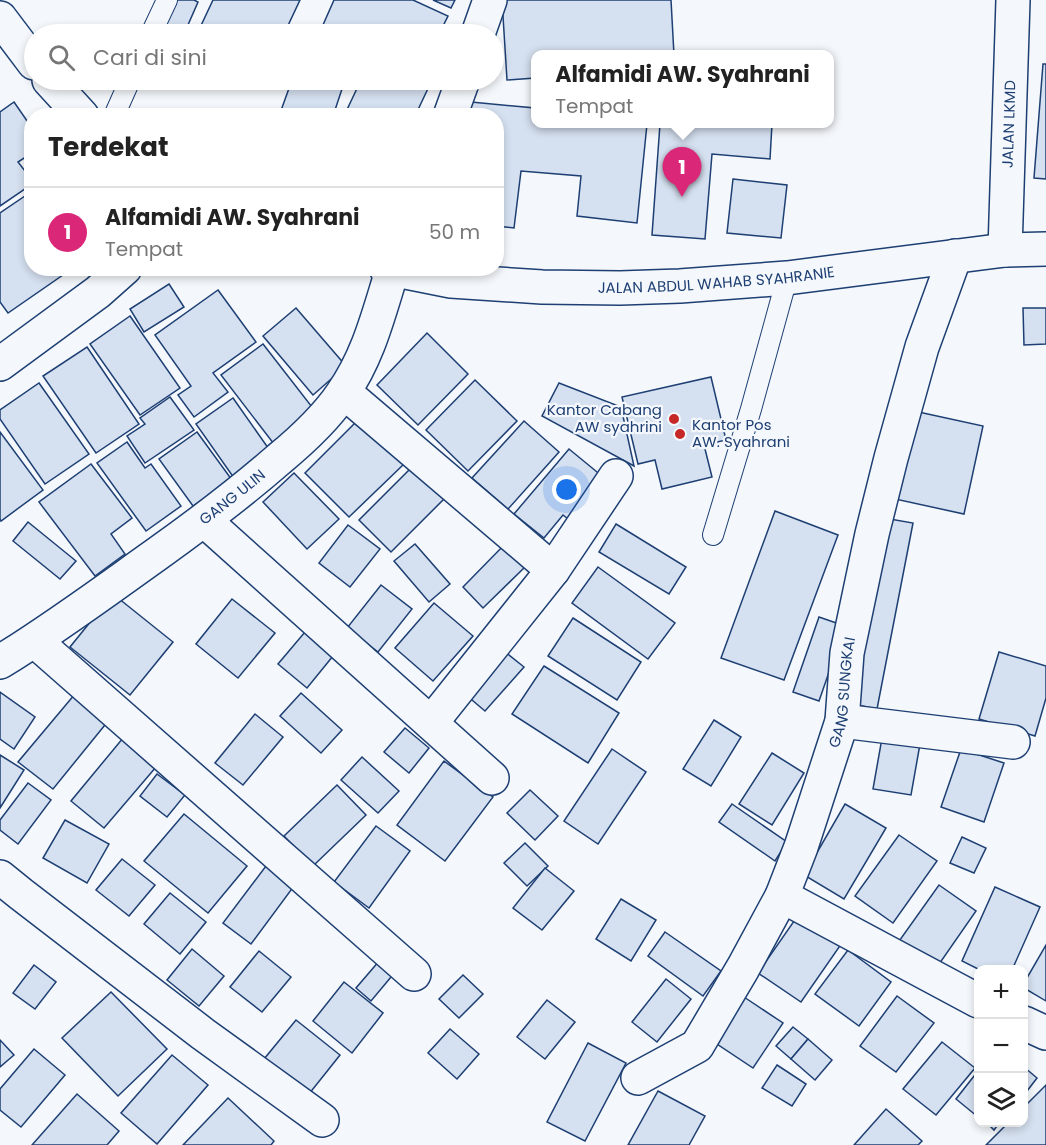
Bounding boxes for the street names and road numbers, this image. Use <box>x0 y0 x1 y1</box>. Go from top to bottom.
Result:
street label: JALAN LKMD <box>997 80 1020 168</box>
street label: JALAN ABDUL WAHAB SYAHRANIE <box>598 261 836 298</box>
street label: GANG ULIN <box>195 464 270 530</box>
street label: GANG SUNGKAI <box>823 635 860 750</box>

